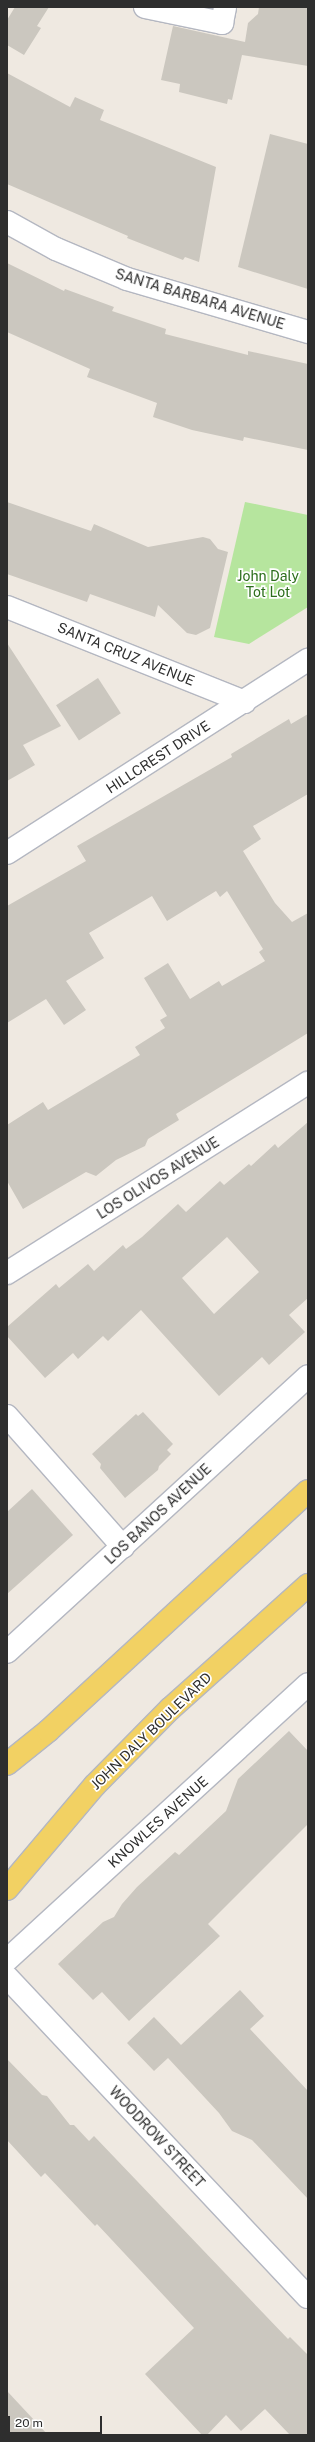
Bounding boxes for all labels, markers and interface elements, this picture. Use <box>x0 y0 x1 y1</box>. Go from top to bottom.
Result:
street label: SANTA BARBARA AVENUE <box>113 265 287 333</box>
park label: John Daly Tot Lot <box>237 568 299 600</box>
street label: SANTA CRUZ AVENUE <box>55 619 197 689</box>
street label: HILLCREST DRIVE <box>103 717 213 797</box>
street label: LOS OLIVOS AVENUE <box>94 1134 222 1222</box>
street label: LOS BANOS AVENUE <box>101 1460 215 1568</box>
street label: JOHN DALY BOULEVARD <box>87 1669 215 1793</box>
street label: KNOWLES AVENUE <box>105 1773 211 1871</box>
street label: WOODROW STREET <box>106 2083 208 2191</box>
scale bar <box>10 2408 104 2434</box>
text: 20 m <box>15 2416 43 2430</box>

